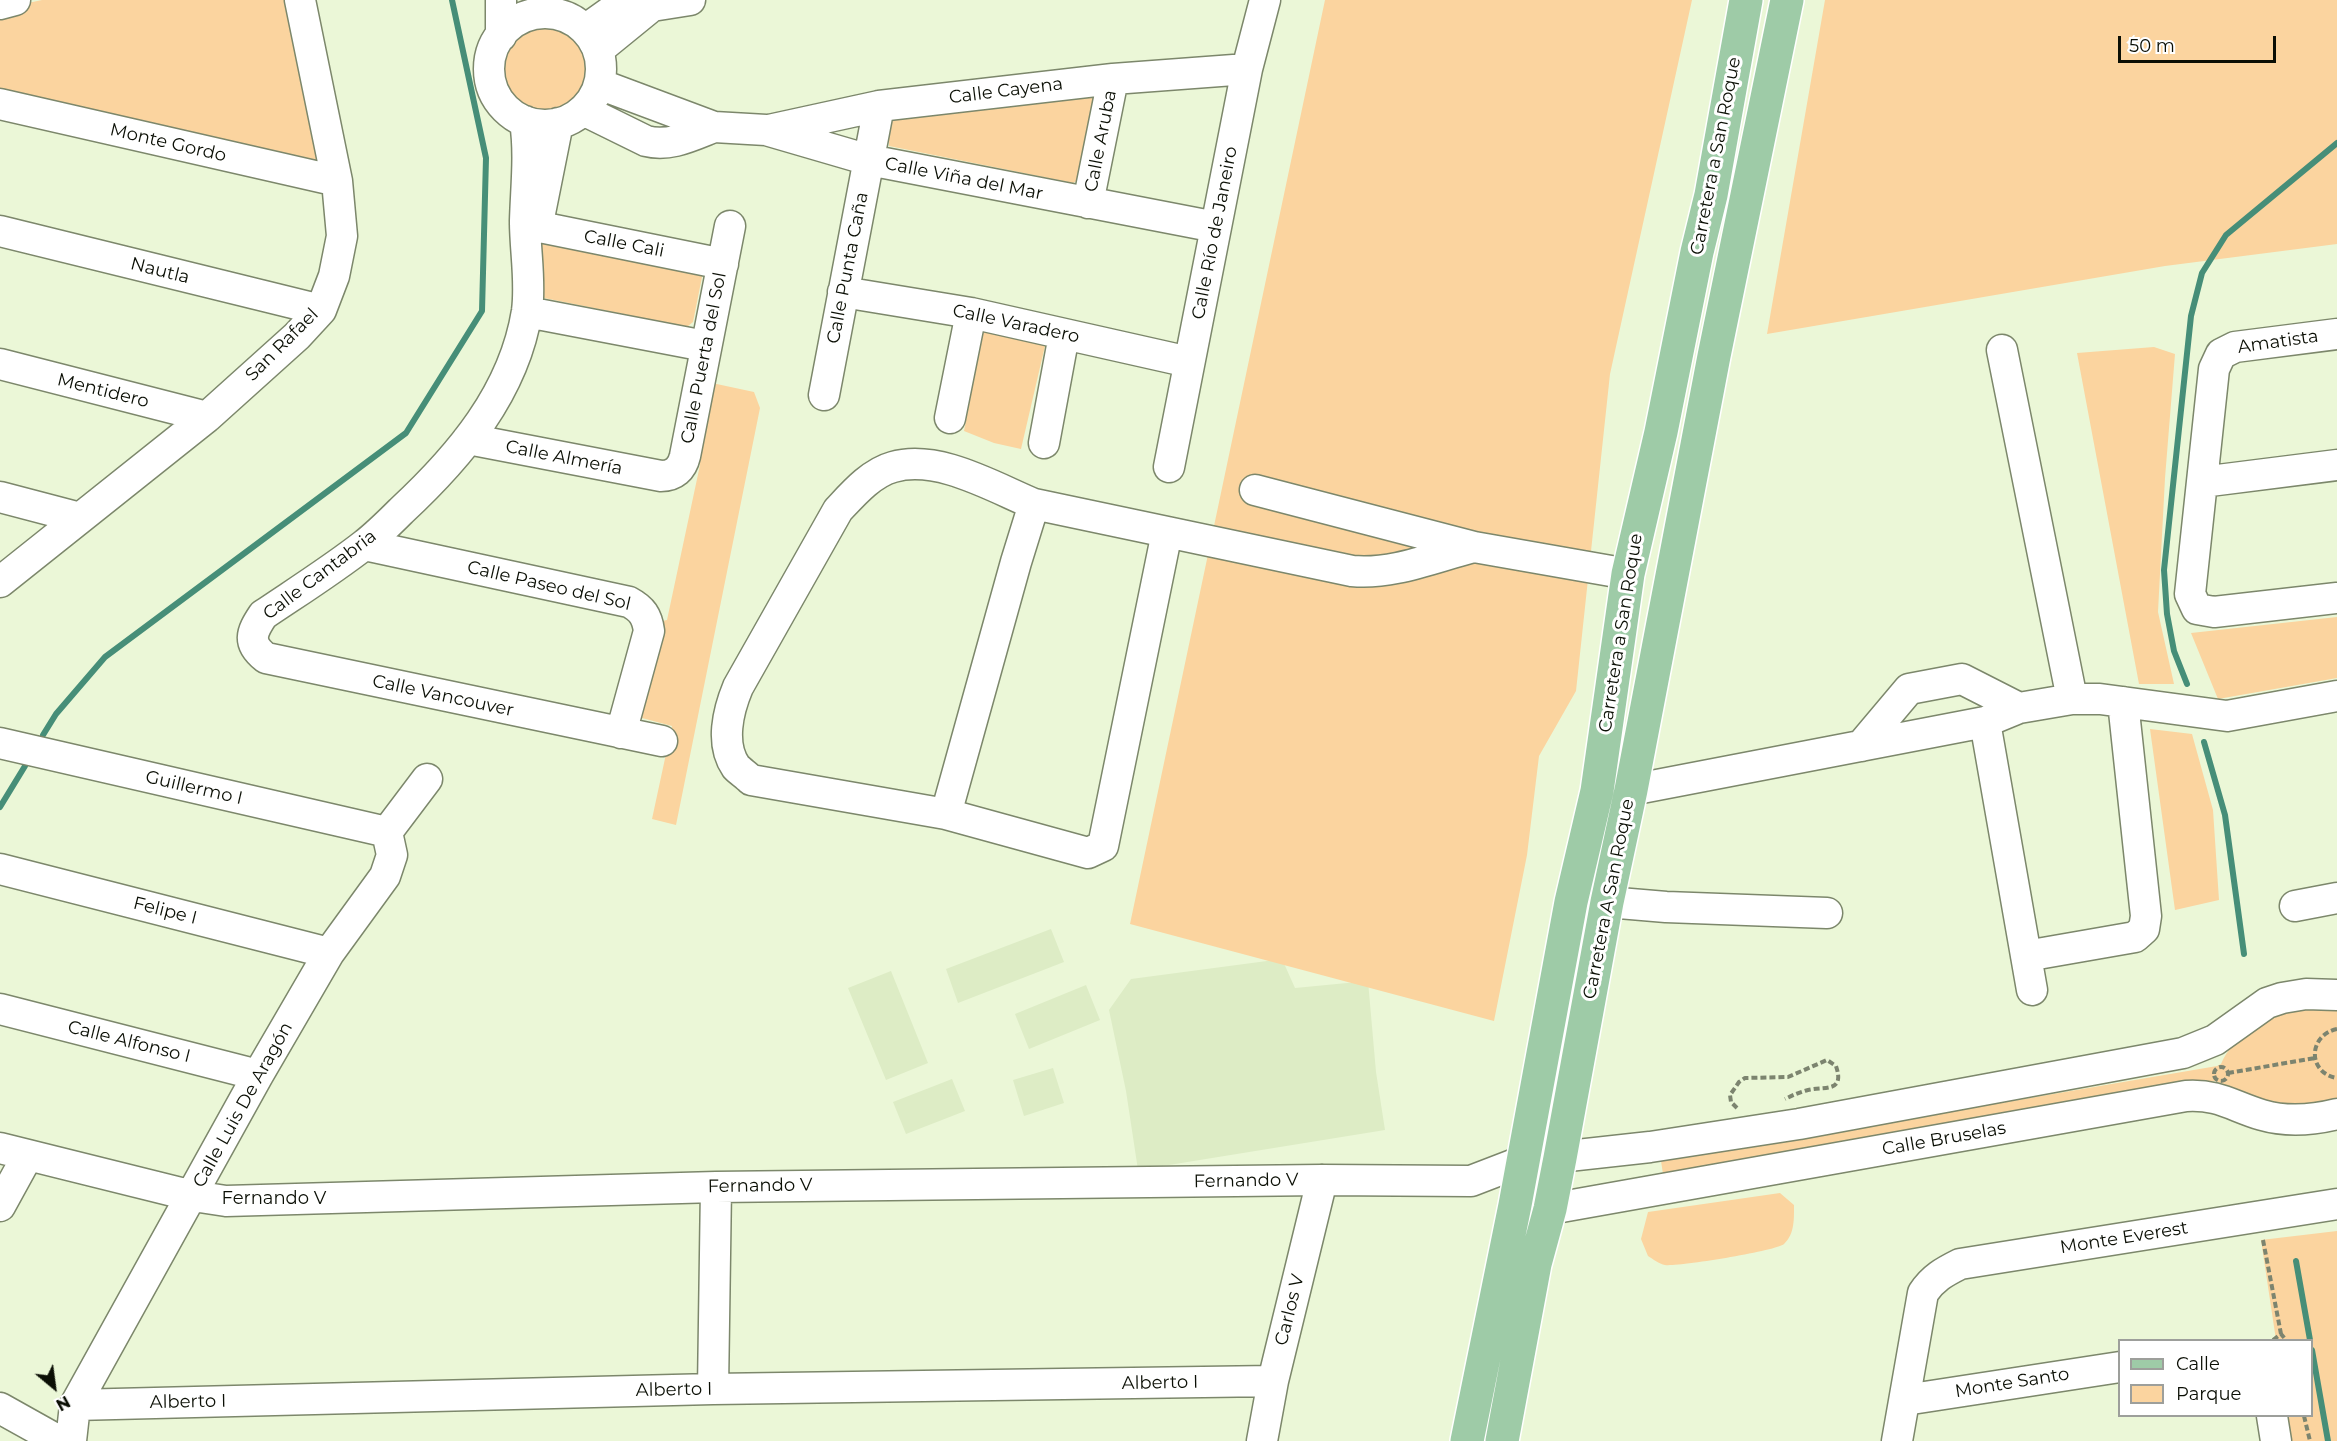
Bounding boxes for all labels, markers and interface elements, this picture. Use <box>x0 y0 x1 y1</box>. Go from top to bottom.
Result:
scale bar <box>2121 24 2278 62</box>
text: 50 m <box>2129 35 2175 57</box>
street label: Carretera a San Roque <box>1686 55 1746 257</box>
street label: Calle Cayena <box>948 73 1064 109</box>
street label: Calle Aruba <box>1081 88 1121 194</box>
street label: Monte Gordo <box>108 119 228 167</box>
street label: Calle Río de Janeiro <box>1188 145 1242 321</box>
street label: Calle Viña del Mar <box>883 153 1045 205</box>
street label: Calle Punta Caña <box>823 190 873 346</box>
street label: Calle Cali <box>582 226 666 262</box>
street label: Nautla <box>128 253 192 289</box>
street label: Calle Puerta del Sol <box>677 271 731 445</box>
street label: Calle Varadero <box>951 300 1081 348</box>
street label: San Rafael <box>241 304 323 386</box>
street label: Amatista <box>2236 326 2320 358</box>
street label: Mentidero <box>55 369 151 413</box>
street label: Calle Almería <box>504 436 624 480</box>
street label: Calle Cantabria <box>259 525 381 625</box>
street label: Carretera a San Roque <box>1595 532 1647 734</box>
street label: Calle Paseo del Sol <box>465 557 633 615</box>
street label: Calle Vancouver <box>370 670 516 722</box>
street label: Guillermo I <box>143 766 245 810</box>
street label: Carretera A San Roque <box>1579 797 1639 1001</box>
street label: Felipe I <box>131 893 199 929</box>
street label: Calle Alfonso I <box>65 1016 193 1068</box>
street label: Calle Luis De Aragón <box>189 1019 297 1191</box>
street label: Calle Bruselas <box>1880 1117 2008 1161</box>
street label: Fernando V <box>1193 1169 1299 1193</box>
street label: Fernando V <box>707 1174 813 1198</box>
street label: Fernando V <box>222 1188 326 1210</box>
street label: Monte Everest <box>2058 1217 2190 1259</box>
street label: Carlos V <box>1271 1272 1309 1348</box>
legend <box>2118 1339 2313 1417</box>
text: Calle <box>2176 1353 2220 1375</box>
north arrow <box>24 1357 84 1417</box>
street label: Monte Santo <box>1953 1363 2071 1403</box>
street label: Alberto I <box>1121 1372 1199 1394</box>
street label: Alberto I <box>635 1379 713 1401</box>
text: Parque <box>2176 1383 2241 1405</box>
street label: Alberto I <box>149 1391 227 1413</box>
text: N <box>53 1392 73 1415</box>

